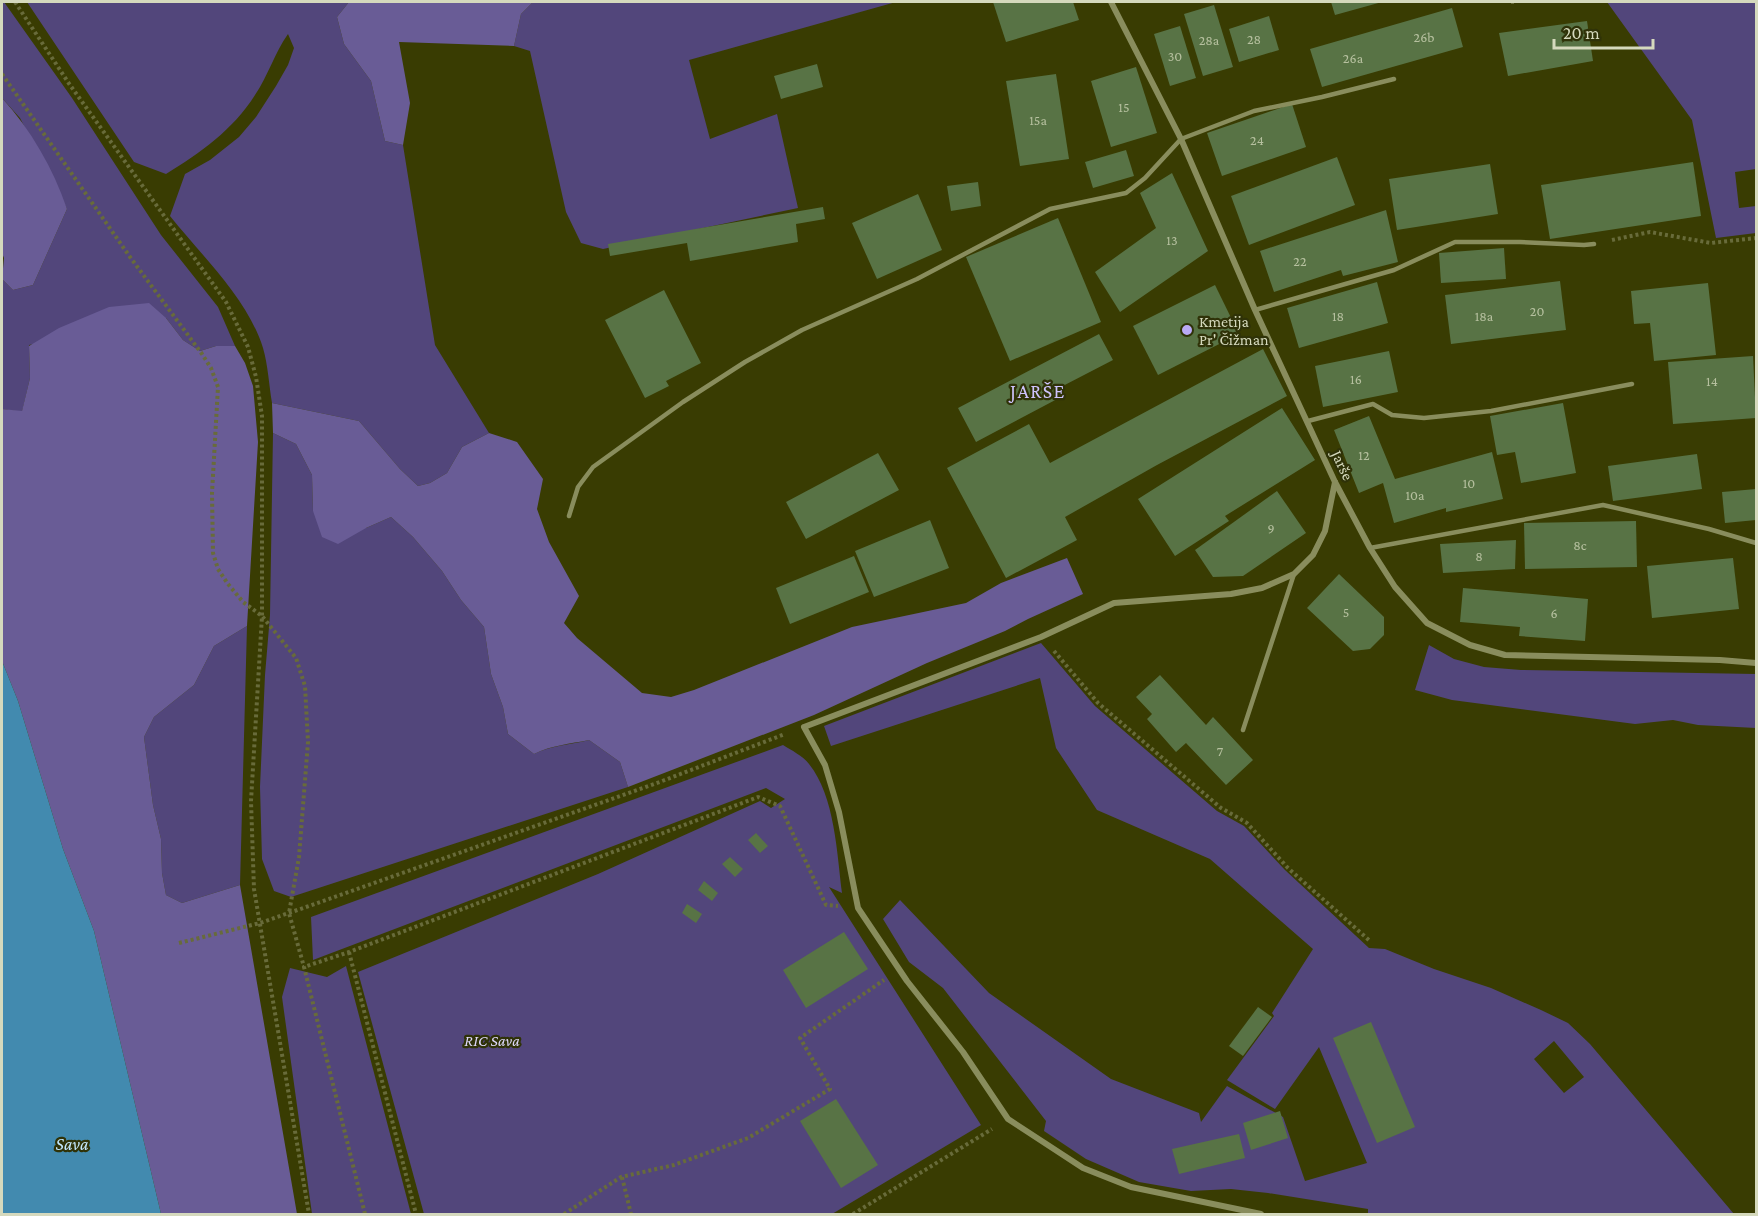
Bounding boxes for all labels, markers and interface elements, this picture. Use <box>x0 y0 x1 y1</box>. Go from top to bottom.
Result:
scale bar <box>1554 12 1653 50</box>
text: 20 m <box>1563 23 1600 43</box>
house number: 26b <box>1414 29 1434 45</box>
house number: 28 <box>1247 31 1261 47</box>
house number: 28a <box>1199 32 1220 48</box>
house number: 30 <box>1168 48 1182 64</box>
house number: 26a <box>1343 50 1364 66</box>
house number: 15 <box>1118 99 1130 115</box>
house number: 15a <box>1029 112 1047 128</box>
house number: 24 <box>1250 132 1264 148</box>
house number: 13 <box>1166 232 1178 248</box>
house number: 22 <box>1293 253 1307 269</box>
house number: 20 <box>1530 303 1544 319</box>
house number: 18 <box>1332 308 1344 324</box>
house number: 18a <box>1475 308 1494 324</box>
place label: Kmetija Pr' Čižman <box>1199 313 1269 348</box>
marker: Kmetija Pr' Čižman <box>1180 323 1194 337</box>
house number: 16 <box>1350 371 1362 387</box>
house number: 14 <box>1706 373 1718 389</box>
district label: JARŠE <box>1008 380 1066 403</box>
street label: Jarše <box>1327 446 1357 483</box>
house number: 12 <box>1358 447 1370 463</box>
house number: 10 <box>1463 475 1475 491</box>
house number: 10a <box>1405 487 1425 503</box>
house number: 9 <box>1267 520 1275 536</box>
house number: 8c <box>1573 537 1587 553</box>
house number: 8 <box>1475 548 1483 564</box>
house number: 5 <box>1343 604 1349 620</box>
house number: 6 <box>1550 605 1558 621</box>
house number: 7 <box>1217 743 1224 759</box>
park label: RIC Sava <box>464 1032 520 1049</box>
water label: Sava <box>56 1134 89 1154</box>

